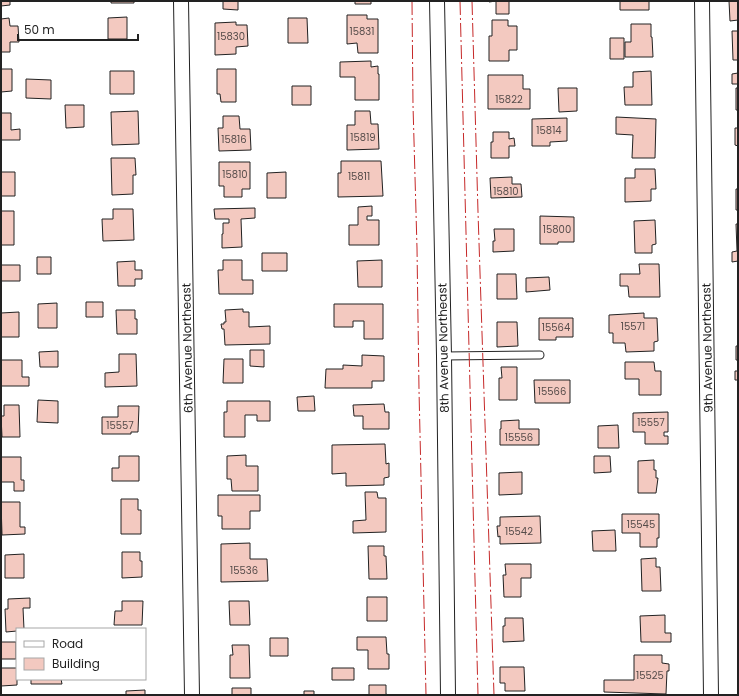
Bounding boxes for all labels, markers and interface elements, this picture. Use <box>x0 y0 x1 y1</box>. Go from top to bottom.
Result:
scale bar <box>18 16 138 42</box>
text: 50 m <box>24 21 55 38</box>
house number: 15831 <box>350 24 374 39</box>
house number: 15830 <box>217 29 245 44</box>
house number: 15822 <box>495 92 523 107</box>
house number: 15814 <box>536 123 562 138</box>
house number: 15819 <box>350 130 376 145</box>
house number: 15816 <box>221 132 247 147</box>
house number: 15810 <box>222 167 248 182</box>
house number: 15811 <box>348 169 370 184</box>
house number: 15810 <box>493 184 519 199</box>
house number: 15800 <box>543 222 571 237</box>
street label: 6th Avenue Northeast <box>177 283 197 413</box>
street label: 8th Avenue Northeast <box>433 283 453 413</box>
street label: 9th Avenue Northeast <box>697 283 717 413</box>
house number: 15571 <box>621 319 645 334</box>
house number: 15564 <box>542 320 570 335</box>
house number: 15566 <box>538 384 566 399</box>
house number: 15557 <box>637 415 665 430</box>
house number: 15557 <box>106 418 134 433</box>
house number: 15556 <box>505 430 533 445</box>
house number: 15545 <box>627 517 655 532</box>
house number: 15542 <box>505 524 533 539</box>
house number: 15536 <box>230 563 258 578</box>
legend <box>16 628 146 680</box>
text: Road <box>52 635 83 652</box>
text: Building <box>52 655 100 672</box>
house number: 15525 <box>636 668 664 683</box>

